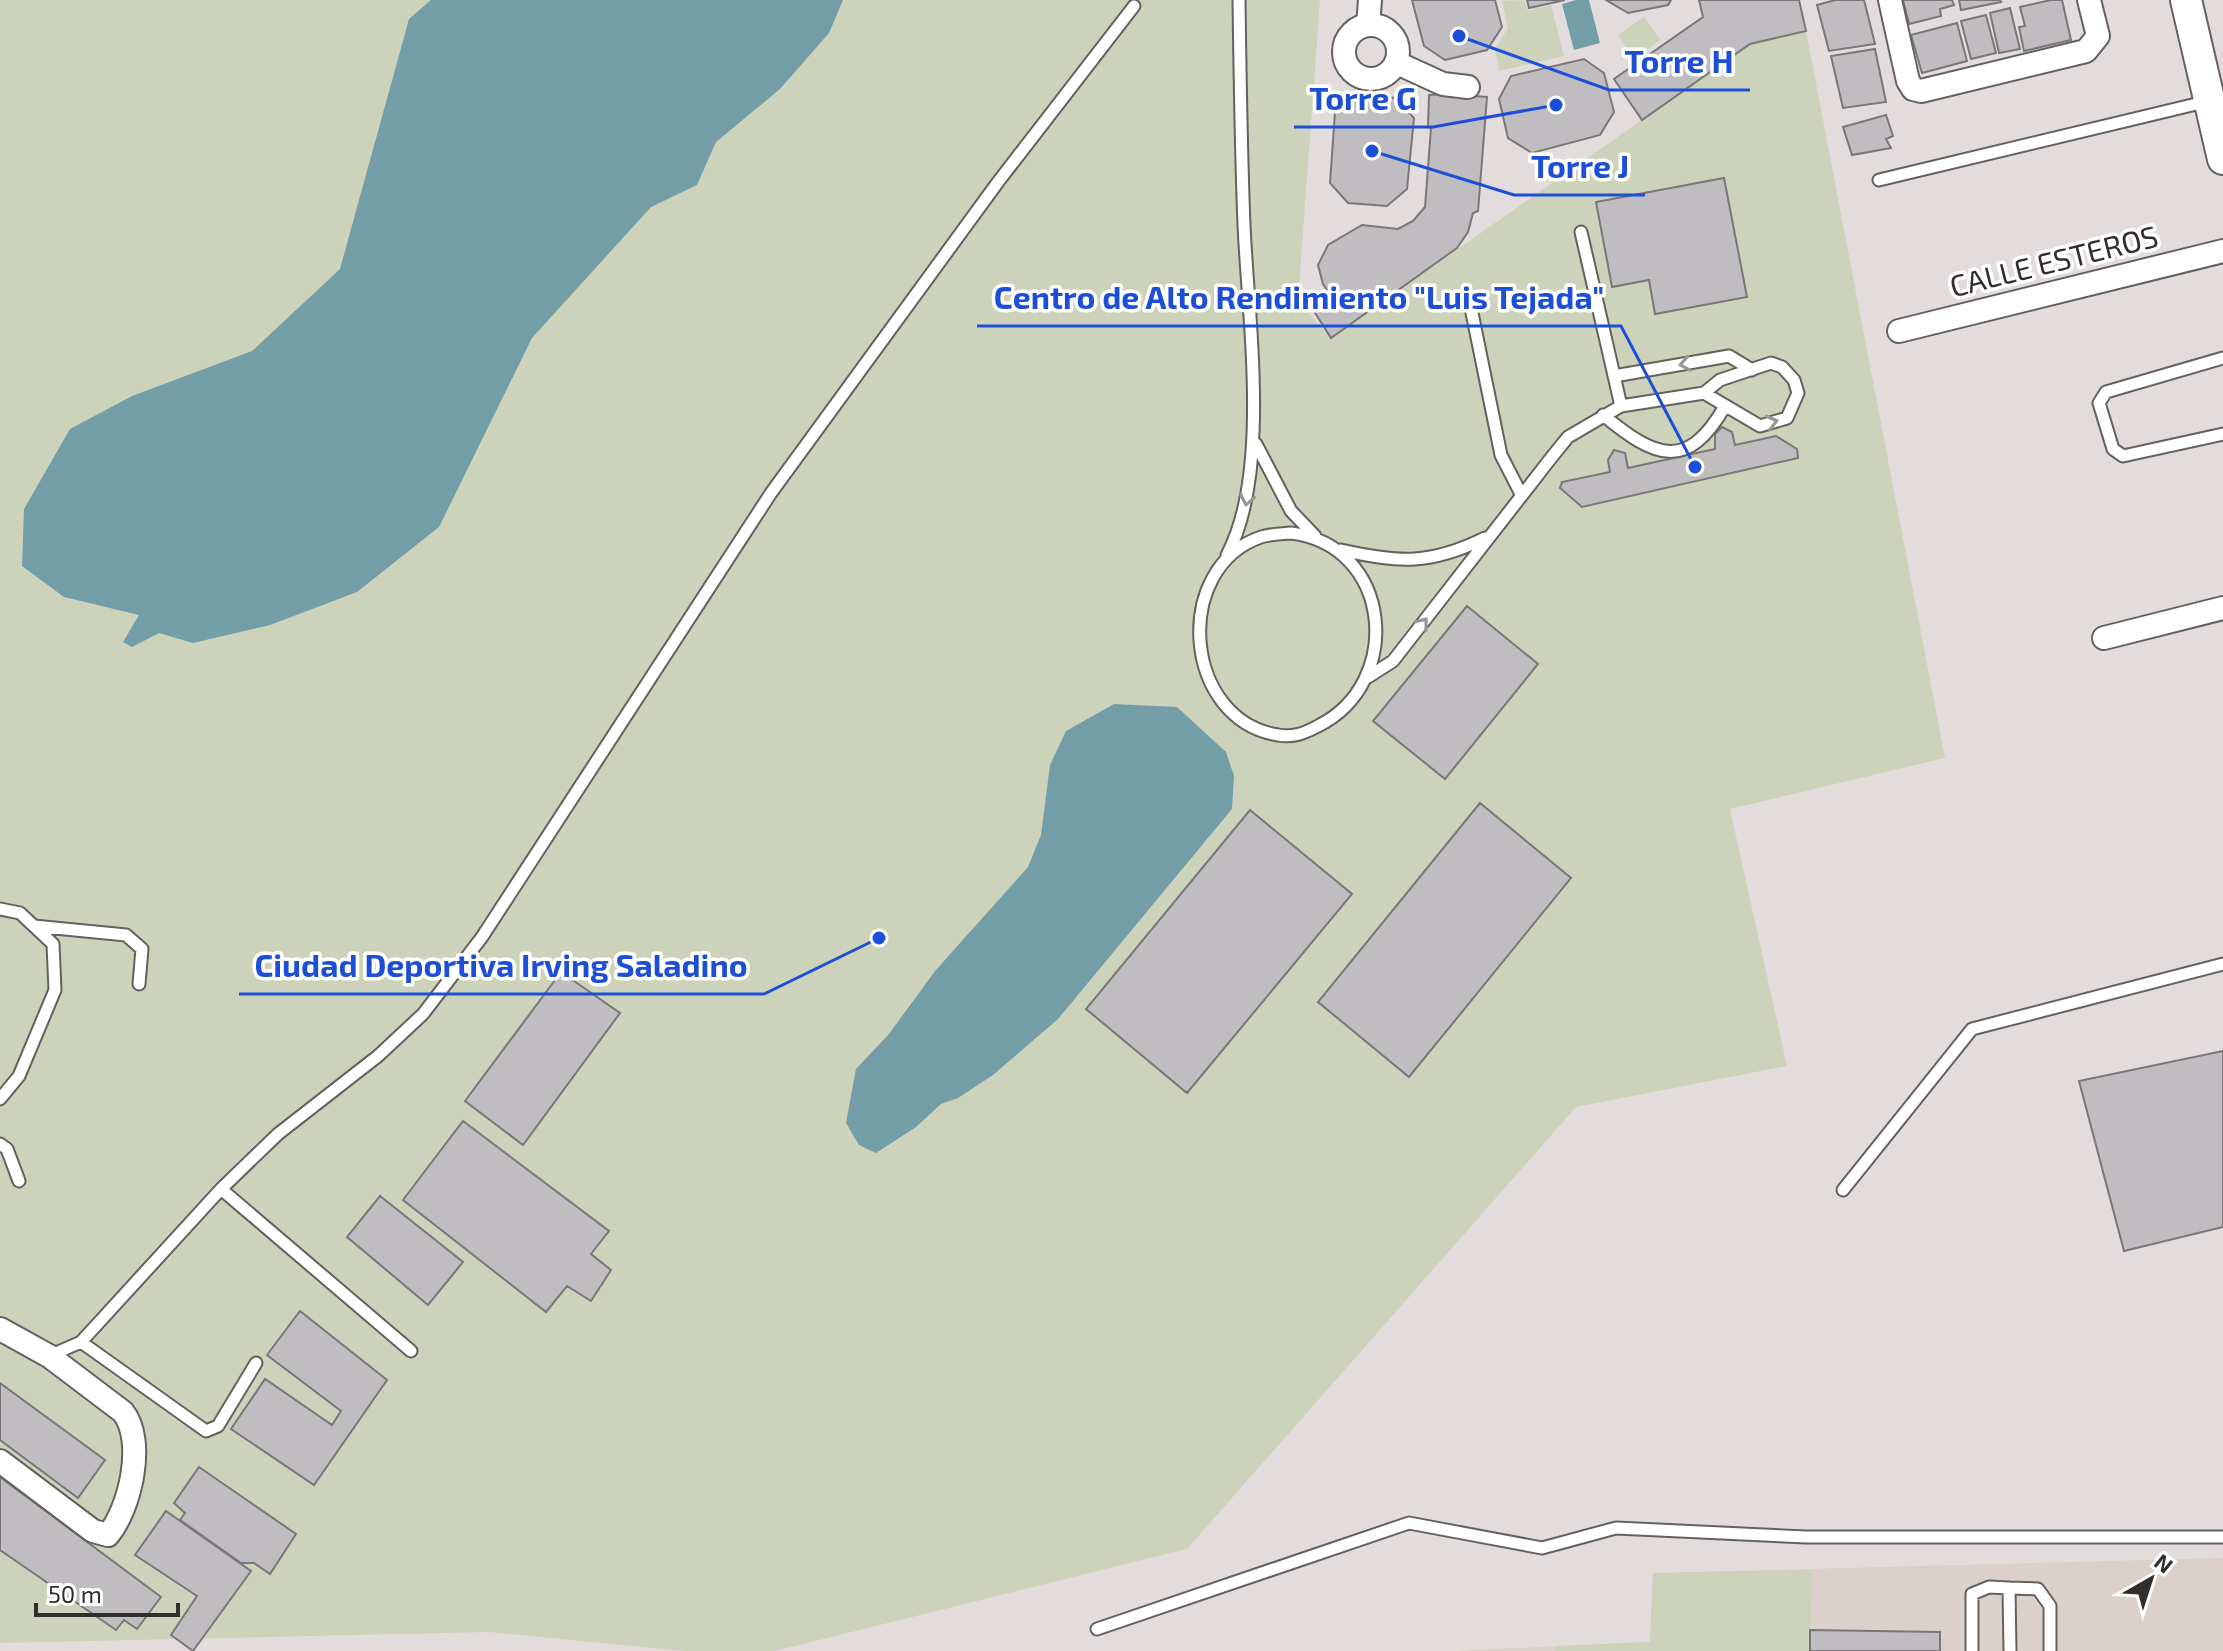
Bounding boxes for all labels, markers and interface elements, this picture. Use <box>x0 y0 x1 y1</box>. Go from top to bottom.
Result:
callout: Torre H <box>1609 34 1750 90</box>
text: Torre H <box>1624 41 1734 79</box>
callout: Torre G <box>1294 71 1433 127</box>
text: Torre G <box>1309 78 1417 116</box>
callout: Torre J <box>1514 139 1645 195</box>
text: Torre J <box>1531 146 1629 184</box>
street label: CALLE ESTEROS <box>1946 217 2161 303</box>
callout: Centro de Alto Rendimiento "Luis Tejada" <box>977 270 1621 326</box>
text: Centro de Alto Rendimiento "Luis Tejada" <box>994 277 1604 315</box>
one-way arrow <box>1678 355 1691 372</box>
one-way arrow <box>1765 415 1779 432</box>
one-way arrow <box>1239 492 1256 506</box>
one-way arrow <box>1414 617 1428 632</box>
callout: Ciudad Deportiva Irving Saladino <box>239 938 764 994</box>
text: Ciudad Deportiva Irving Saladino <box>254 945 748 983</box>
north arrow <box>2111 1539 2191 1619</box>
text: N <box>2150 1548 2179 1578</box>
scale bar <box>36 1567 178 1617</box>
text: 50 m <box>48 1579 102 1608</box>

